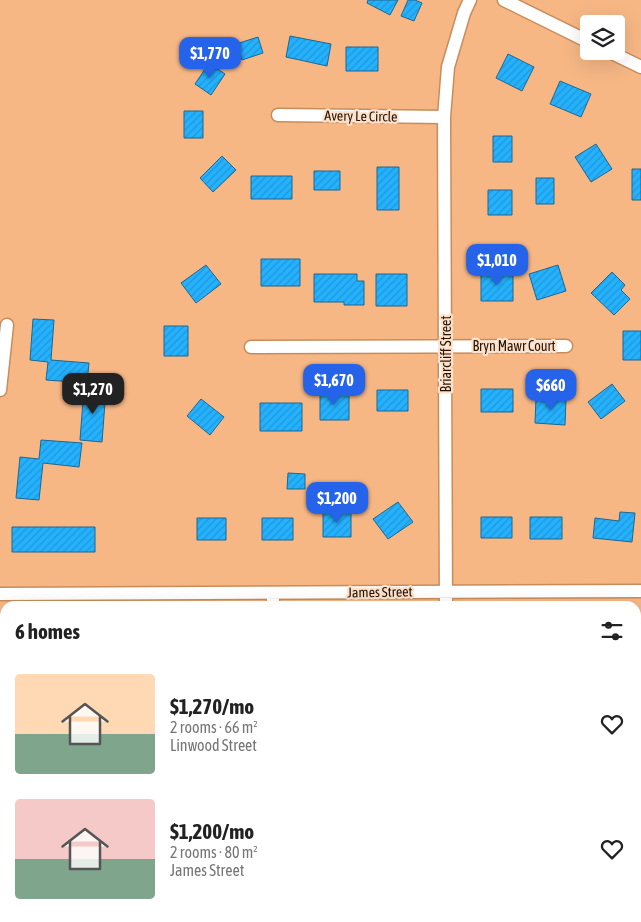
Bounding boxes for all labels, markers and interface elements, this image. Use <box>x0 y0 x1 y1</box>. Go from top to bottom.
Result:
map controls <box>580 15 625 60</box>
button: layers <box>580 15 625 60</box>
pin: $1,770 <box>169 36 251 79</box>
text: $1,770 <box>190 44 230 62</box>
street label: Avery Le Circle <box>324 107 398 125</box>
pin: $1,010 <box>456 244 538 286</box>
text: $1,010 <box>477 251 517 269</box>
street label: Briarcliff Street <box>438 316 454 392</box>
street label: Bryn Mawr Court <box>472 338 556 354</box>
pin: $1,670 <box>293 364 375 406</box>
pin: $660 <box>521 368 581 411</box>
text: $1,670 <box>314 371 354 389</box>
pin: $1,270 <box>52 372 134 415</box>
text: $660 <box>536 376 566 394</box>
text: $1,270 <box>73 380 113 398</box>
pin: $1,200 <box>296 482 378 524</box>
text: $1,200 <box>317 489 357 507</box>
street label: James Street <box>347 583 413 601</box>
icon: filters <box>598 617 626 645</box>
text: 6 homes <box>15 619 80 643</box>
icon: home <box>55 694 115 754</box>
text: $1,270/mo <box>170 694 254 718</box>
icon: heart <box>598 710 626 738</box>
text: 2 rooms · 66 m² <box>170 718 258 736</box>
text: Linwood Street <box>170 736 257 754</box>
icon: home <box>55 819 115 879</box>
text: $1,200/mo <box>170 819 254 843</box>
icon: heart <box>598 835 626 863</box>
text: 2 rooms · 80 m² <box>170 843 258 861</box>
text: James Street <box>170 861 244 879</box>

